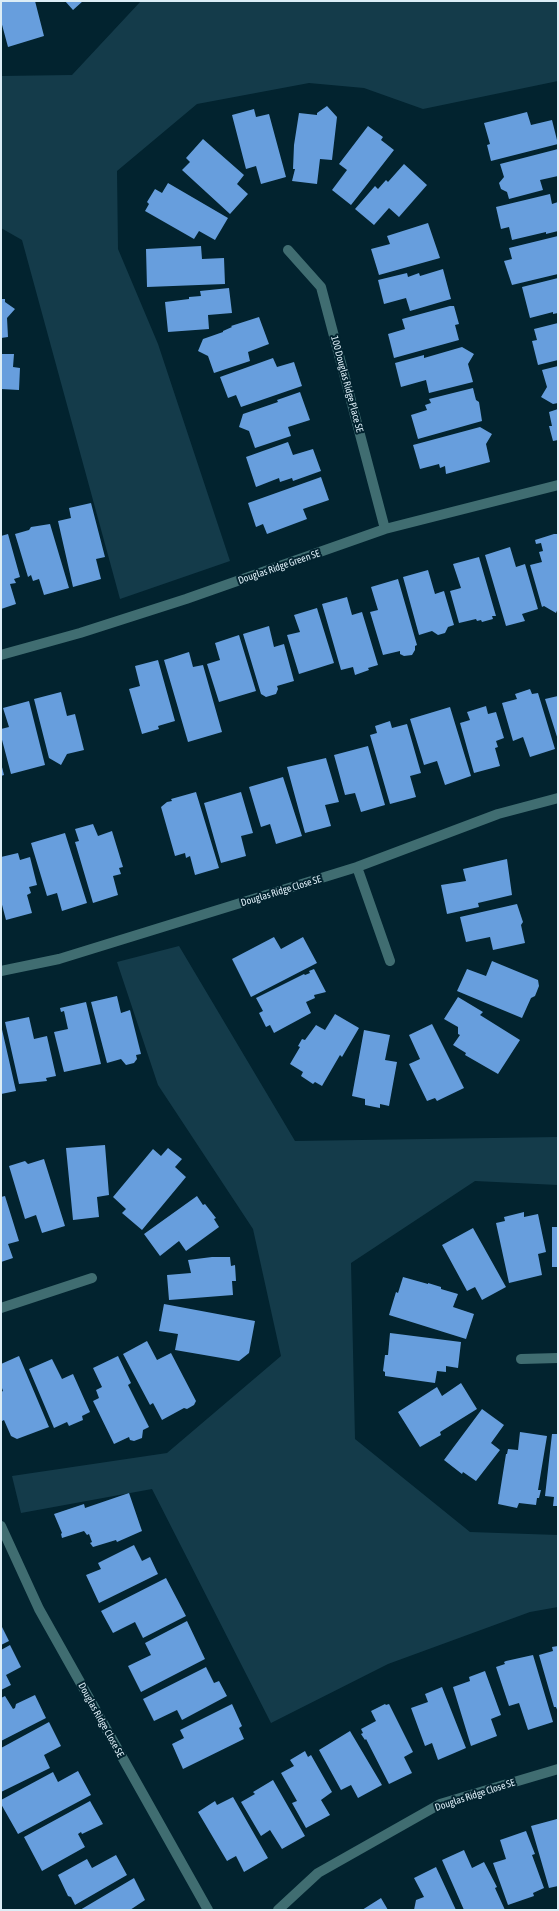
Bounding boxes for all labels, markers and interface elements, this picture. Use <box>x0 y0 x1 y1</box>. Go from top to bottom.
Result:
street label: 100 Douglas Ridge Place SE <box>328 334 366 434</box>
street label: Douglas Ridge Green SE <box>237 547 321 587</box>
street label: Douglas Ridge Close SE <box>239 873 323 909</box>
street label: Douglas Ridge Close SE <box>76 1681 126 1759</box>
street label: Douglas Ridge Close SE <box>434 1776 516 1814</box>

